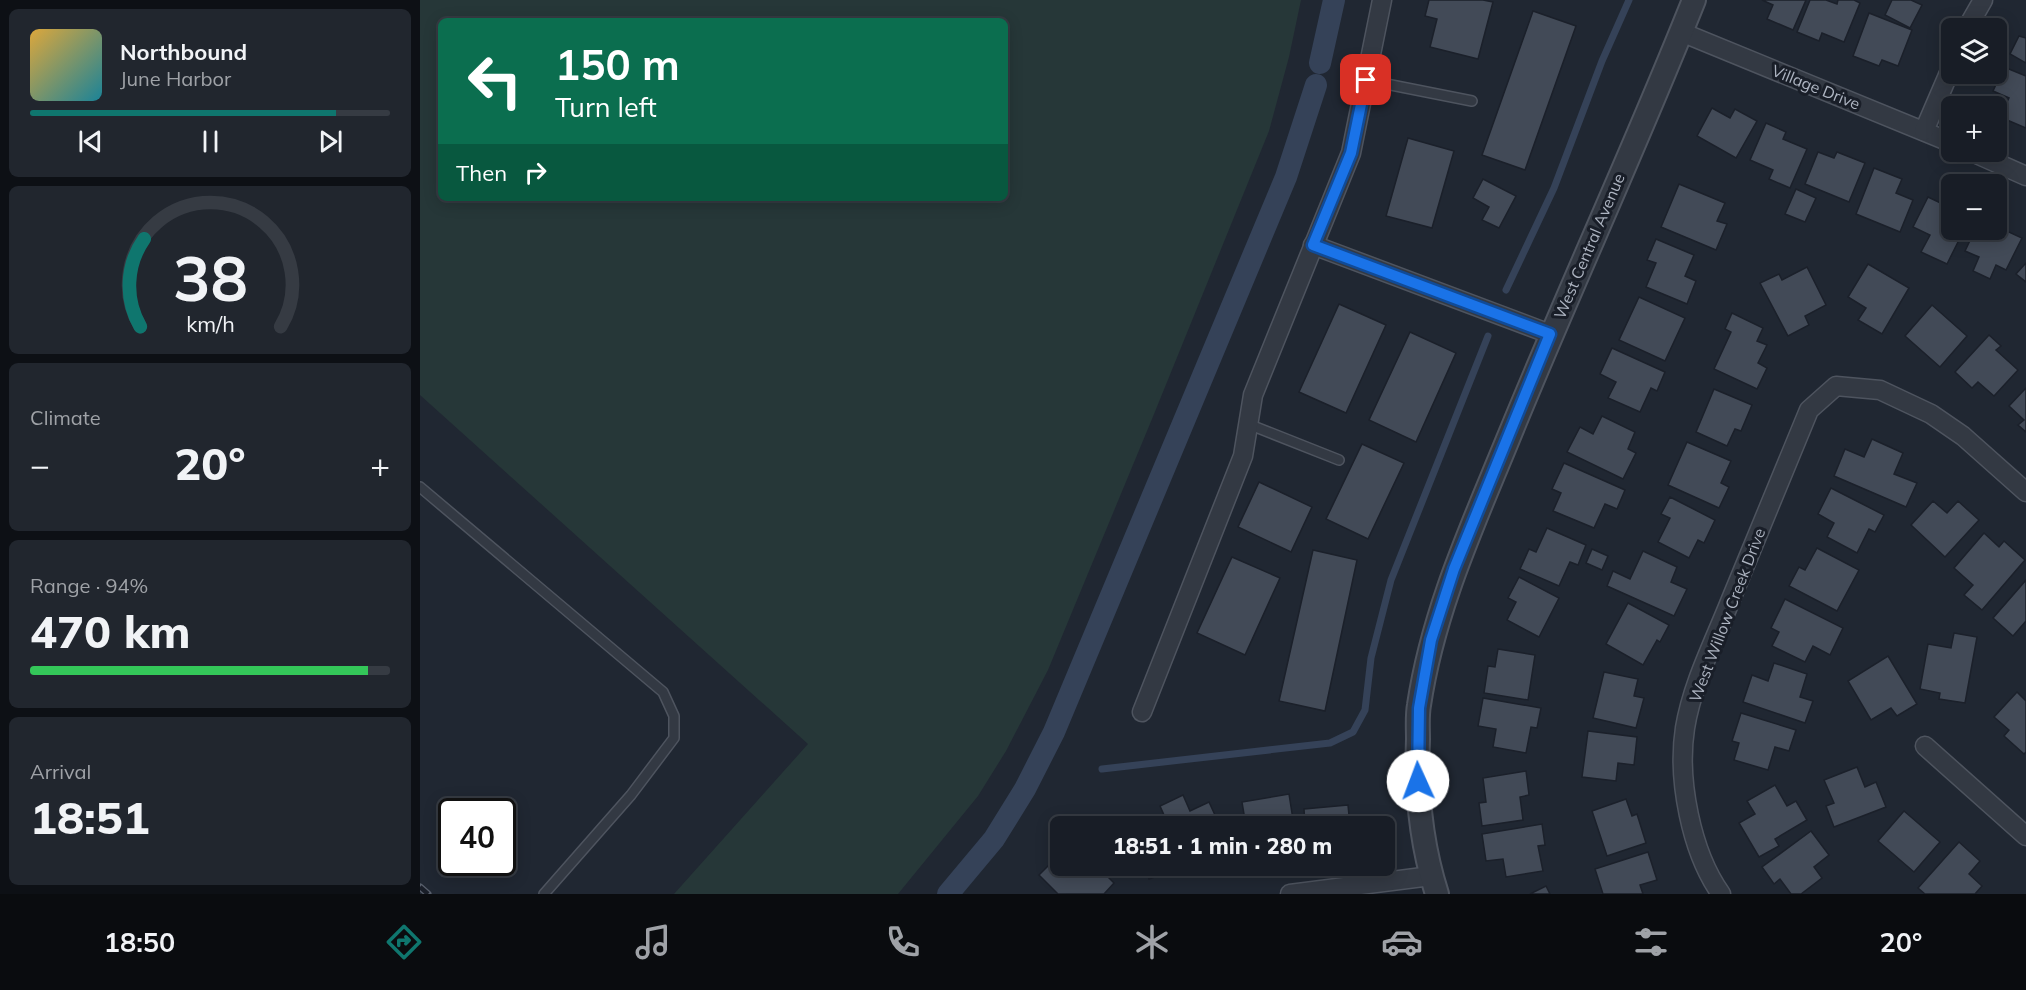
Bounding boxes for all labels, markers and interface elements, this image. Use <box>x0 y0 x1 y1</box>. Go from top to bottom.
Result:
map controls <box>1941 18 2007 240</box>
button: layers <box>1941 18 2007 84</box>
text: Northbound <box>120 38 247 66</box>
text: 150 m <box>555 38 680 91</box>
icon: left <box>456 42 534 120</box>
pin <box>1340 54 1391 105</box>
street label: Village Drive <box>1769 60 1863 114</box>
icon: arrive <box>1349 63 1382 96</box>
text: June Harbor <box>120 66 231 91</box>
text: Turn left <box>555 90 657 124</box>
button: + <box>1941 96 2007 162</box>
icon: previous <box>74 125 107 158</box>
icon: pause <box>194 125 227 158</box>
icon: next <box>314 125 347 158</box>
icon: right <box>519 156 552 189</box>
text: Then <box>456 159 507 187</box>
street label: West Central Avenue <box>1549 170 1629 322</box>
button: − <box>1941 174 2007 240</box>
text: 38 <box>173 238 247 317</box>
text: km/h <box>186 310 234 337</box>
text: Climate <box>30 405 101 430</box>
text: 20° <box>174 435 246 491</box>
text: − <box>30 444 50 485</box>
text: + <box>370 444 390 485</box>
street label: West Willow Creek Drive <box>1685 525 1769 705</box>
text: Range · 94% <box>30 573 148 598</box>
text: 470 km <box>30 603 191 659</box>
position arrow <box>1386 749 1450 813</box>
text: Arrival <box>30 759 91 784</box>
text: 18:51 <box>30 789 150 845</box>
speed limit sign: 40 <box>438 798 516 876</box>
text: 18:51 · 1 min · 280 m <box>1113 832 1332 860</box>
icon: directions <box>383 921 425 963</box>
icon: music <box>632 921 674 963</box>
icon: phone <box>882 921 924 963</box>
icon: climate <box>1131 921 1173 963</box>
icon: car <box>1381 921 1423 963</box>
icon: filters <box>1630 921 1672 963</box>
text: 18:50 <box>104 925 175 959</box>
text: 20° <box>1880 925 1922 959</box>

